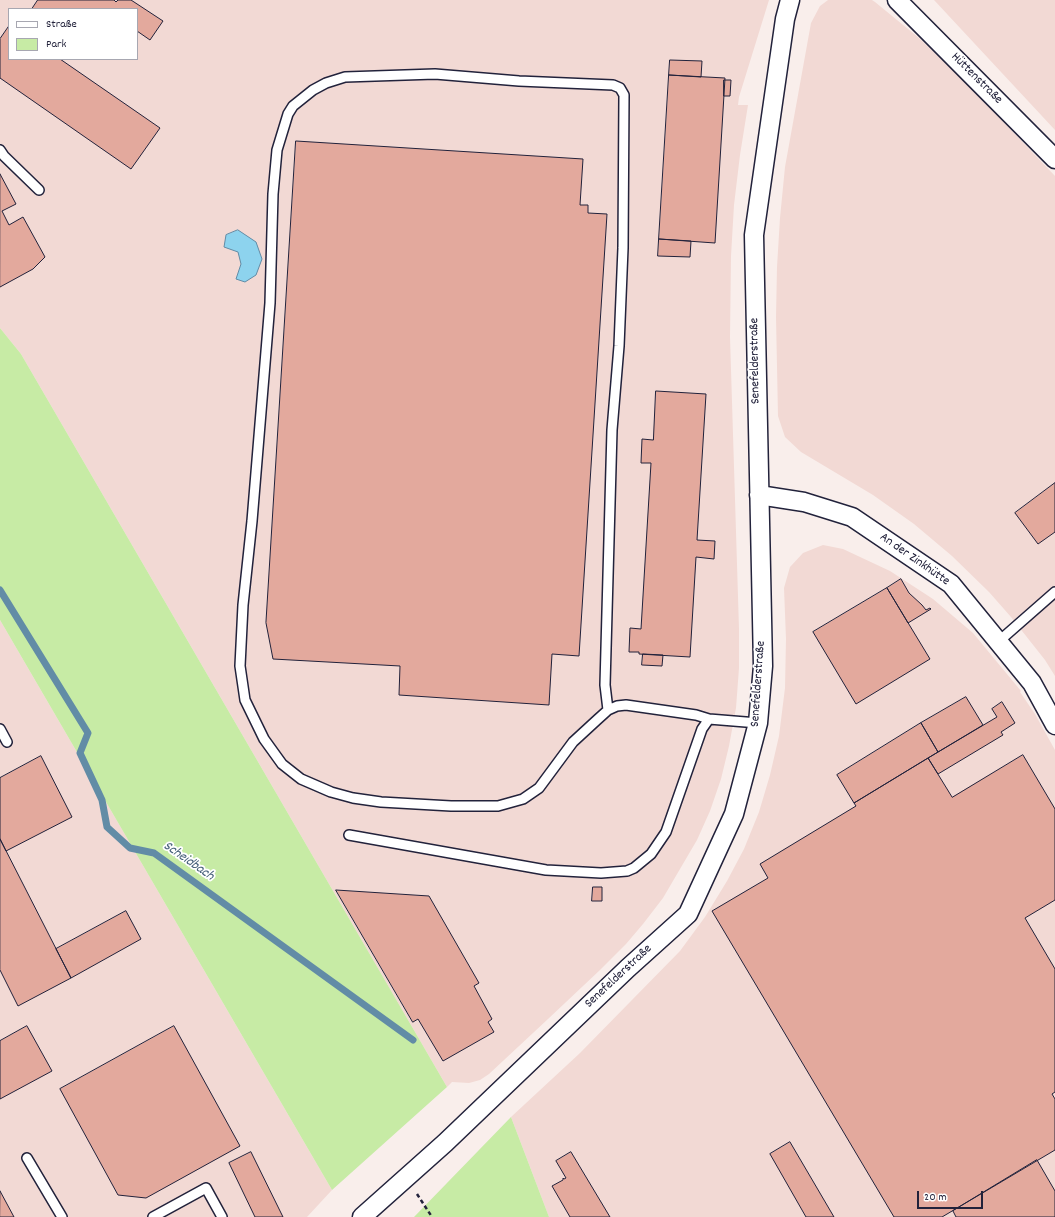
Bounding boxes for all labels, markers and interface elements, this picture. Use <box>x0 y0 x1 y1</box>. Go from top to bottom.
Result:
legend <box>8 8 138 60</box>
text: Straße <box>46 16 77 33</box>
text: Park <box>46 36 66 53</box>
street label: Hüttenstraße <box>947 50 1005 108</box>
street label: Senefelderstraße <box>747 318 765 404</box>
street label: An der Zinkhütte <box>876 530 952 590</box>
street label: Senefelderstraße <box>748 640 770 728</box>
water label: Scheidbach <box>159 838 217 886</box>
street label: Senefelderstraße <box>582 942 656 1012</box>
scale bar <box>919 1183 985 1209</box>
text: 20 m <box>924 1189 947 1206</box>

